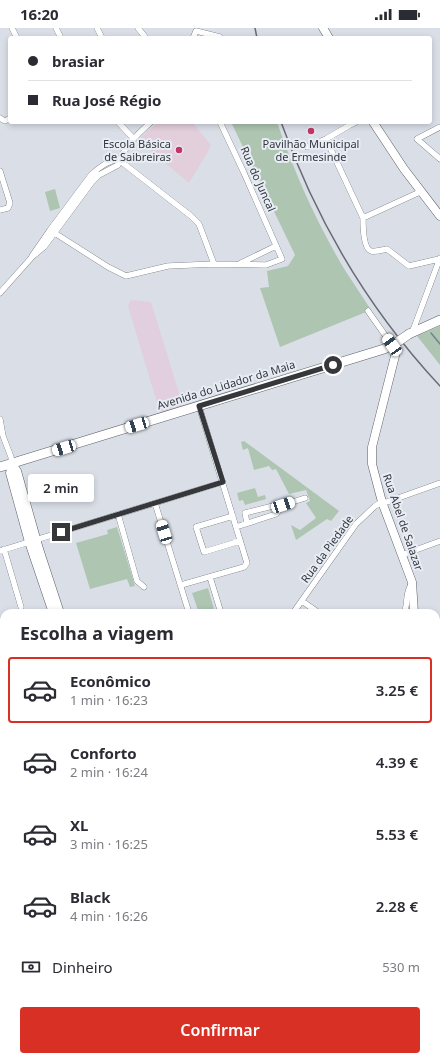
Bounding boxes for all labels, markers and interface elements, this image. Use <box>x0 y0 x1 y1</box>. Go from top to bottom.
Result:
text: 16:20 <box>20 4 59 24</box>
text: brasiar <box>52 51 105 71</box>
text: Rua José Régio <box>52 90 161 110</box>
marker: Pavilhão Municipal de Ermesinde <box>306 126 316 136</box>
place label: Escola Básica de Saibreiras <box>103 136 171 164</box>
place label: Pavilhão Municipal de Ermesinde <box>263 136 359 164</box>
street label: Rua do Juncal <box>237 144 280 214</box>
marker: Escola Básica de Saibreiras <box>174 145 184 155</box>
car <box>380 332 404 358</box>
street label: Avenida do Lidador da Maia <box>155 356 297 413</box>
route start <box>324 356 342 374</box>
car <box>124 416 150 434</box>
car <box>51 439 77 457</box>
street label: Rua Abel de Salazar <box>380 471 427 573</box>
callout: 2 min <box>28 474 94 502</box>
text: 2 min <box>43 479 79 497</box>
car <box>270 496 296 514</box>
street label: Rua da Piedade <box>297 512 356 586</box>
car <box>155 519 173 545</box>
route end <box>52 523 70 541</box>
text: Escolha a viagem <box>20 621 174 645</box>
text: Econômico <box>70 671 151 691</box>
icon: car <box>22 672 58 708</box>
text: 3.25 € <box>376 680 418 700</box>
text: 1 min · 16:23 <box>70 691 148 709</box>
text: Conforto <box>70 743 137 763</box>
icon: car <box>22 744 58 780</box>
text: 4.39 € <box>376 752 418 772</box>
text: 2 min · 16:24 <box>70 763 148 781</box>
text: XL <box>70 815 88 835</box>
icon: car <box>22 816 58 852</box>
text: 5.53 € <box>376 824 418 844</box>
text: 3 min · 16:25 <box>70 835 148 853</box>
text: Black <box>70 887 110 907</box>
icon: car <box>22 888 58 924</box>
text: 2.28 € <box>376 896 418 916</box>
text: 4 min · 16:26 <box>70 907 148 925</box>
icon: cash <box>20 956 42 978</box>
text: Dinheiro <box>52 957 113 977</box>
text: 530 m <box>382 958 420 976</box>
button: Confirmar <box>20 1007 420 1053</box>

